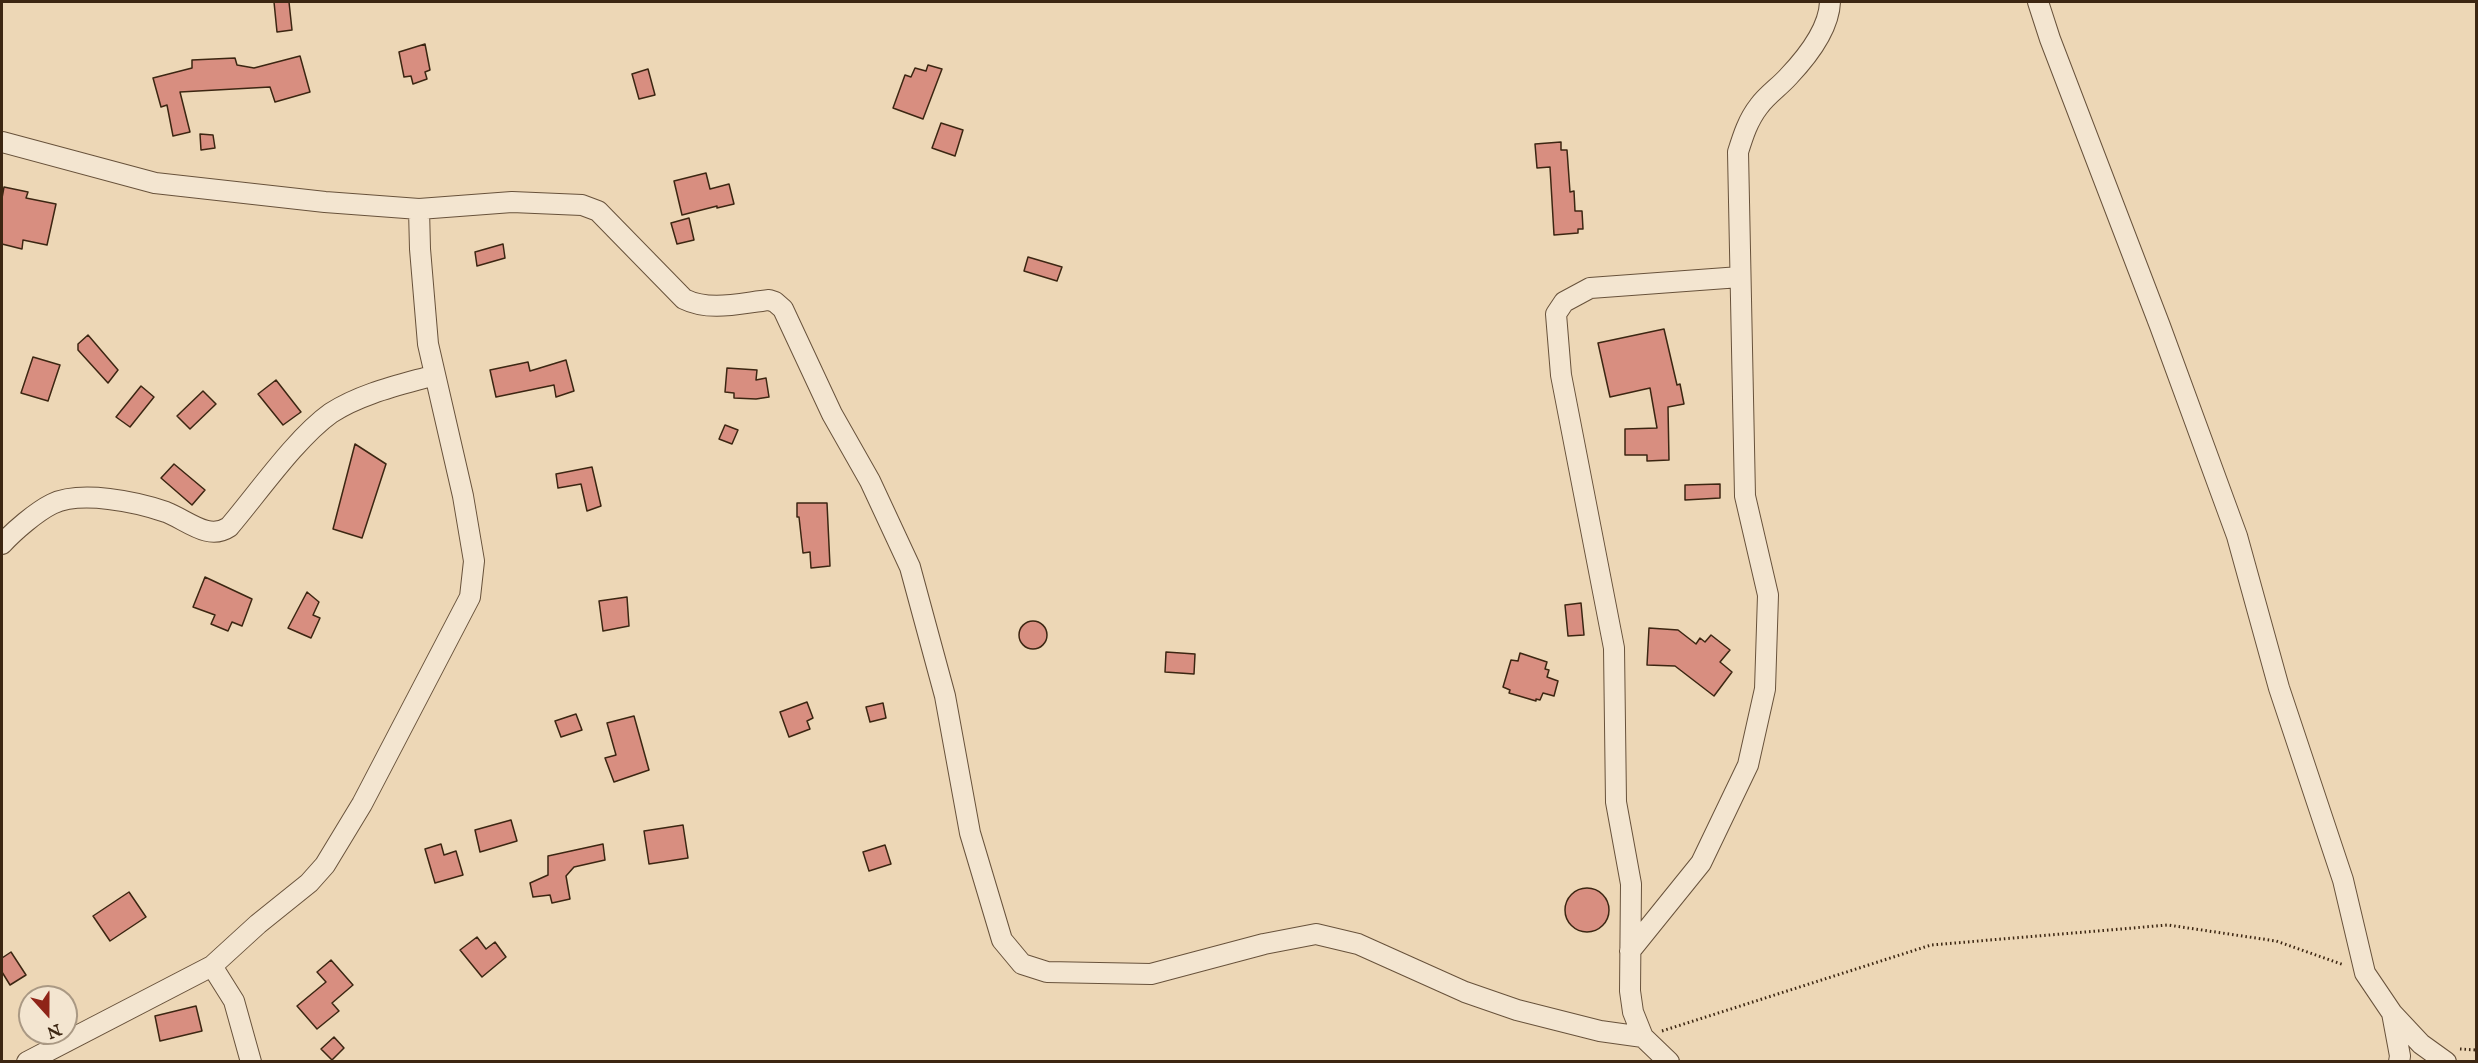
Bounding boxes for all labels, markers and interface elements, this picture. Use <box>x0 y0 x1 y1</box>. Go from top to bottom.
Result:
north arrow <box>18 985 78 1045</box>
text: N <box>44 1018 64 1042</box>

